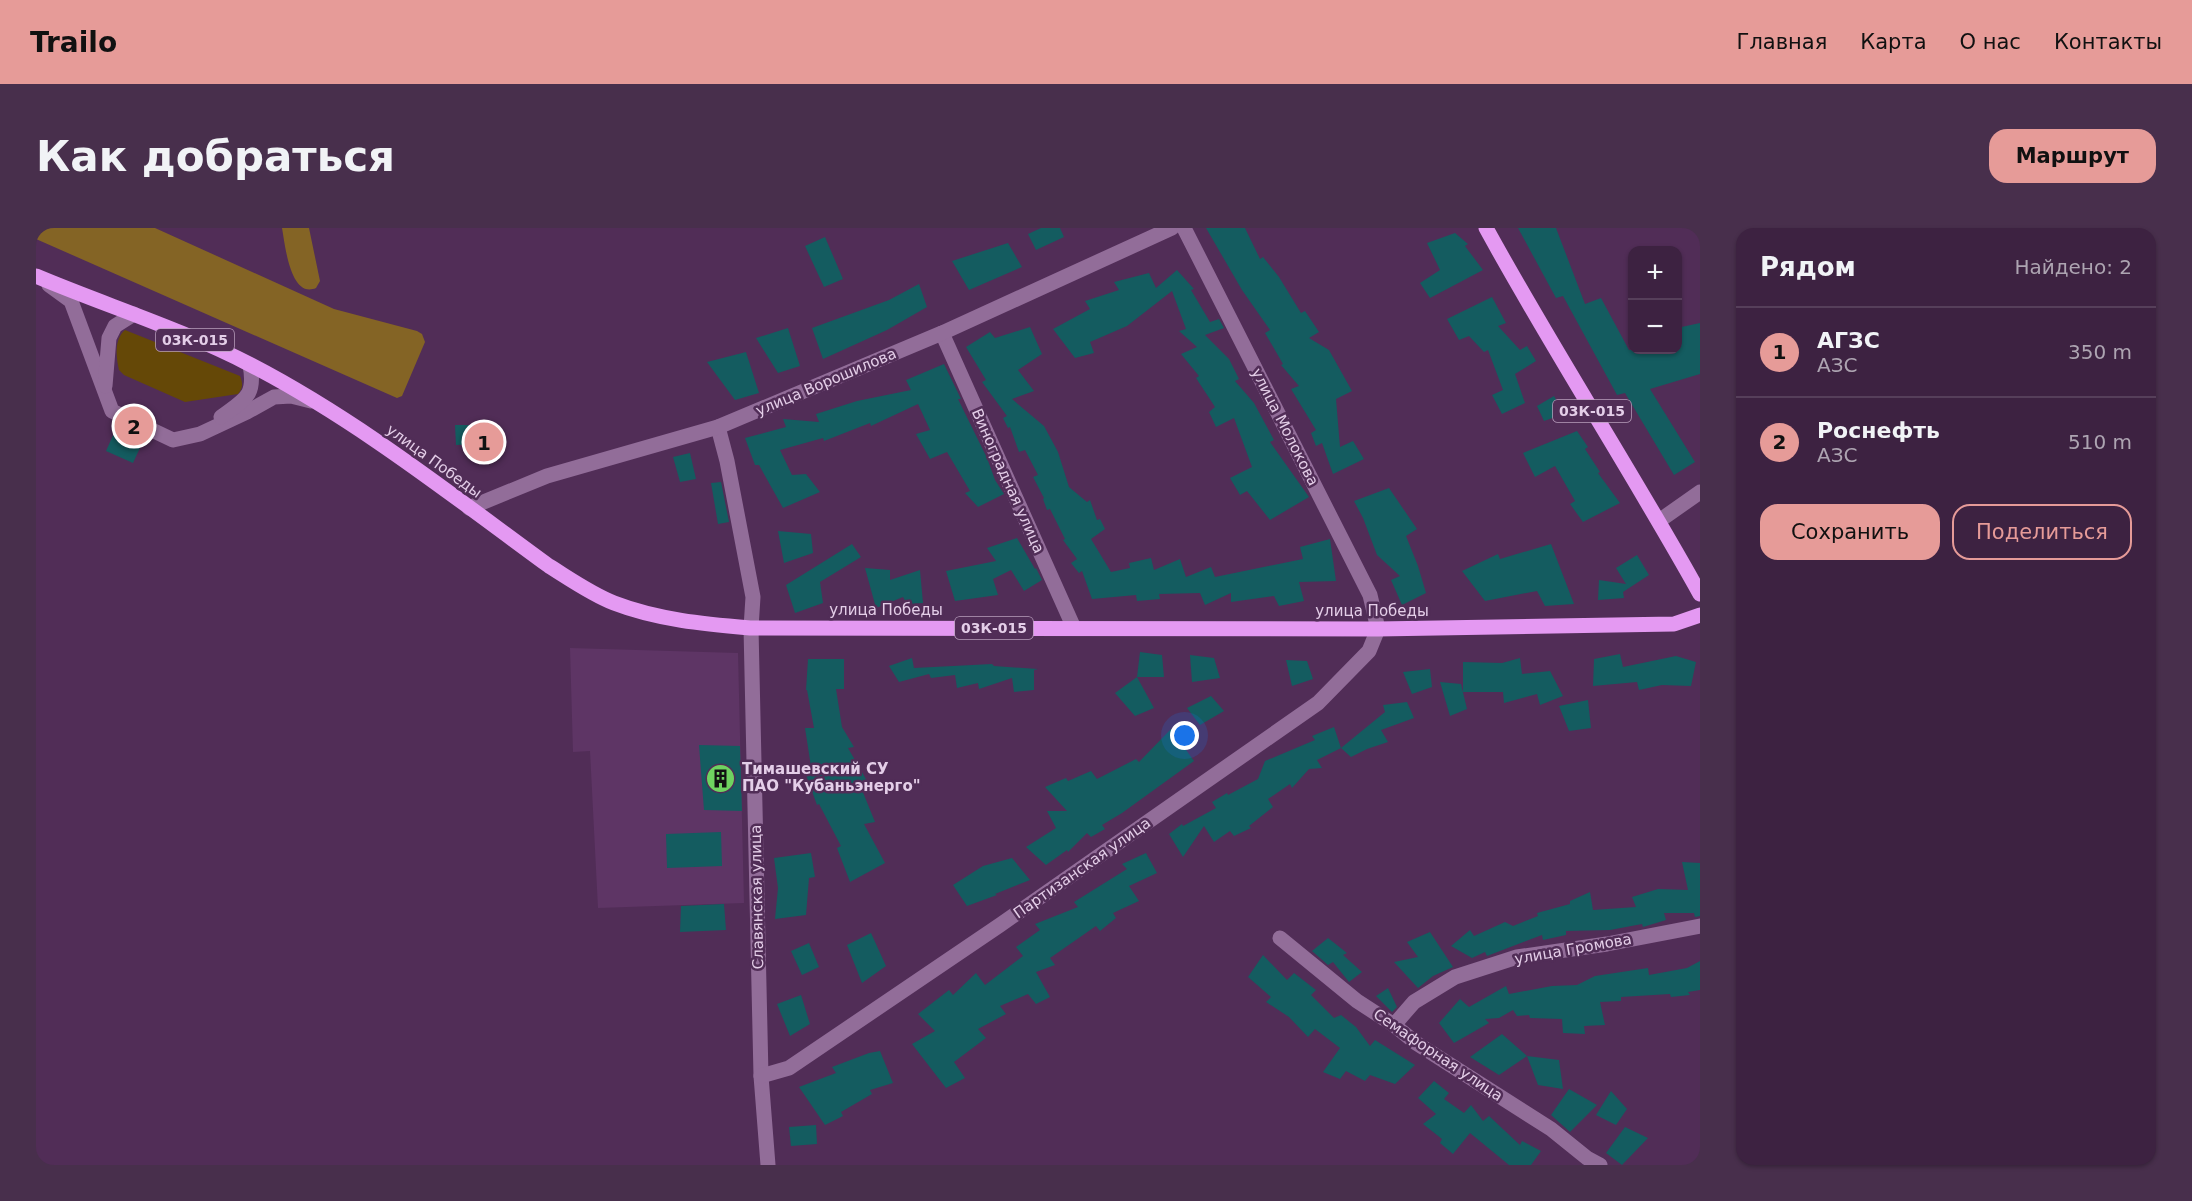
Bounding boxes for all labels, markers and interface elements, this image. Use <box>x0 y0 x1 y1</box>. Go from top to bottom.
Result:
text: Trailo <box>30 26 117 59</box>
text: Главная <box>1737 30 1827 54</box>
text: Карта <box>1860 30 1927 54</box>
text: О нас <box>1960 30 2021 54</box>
text: Контакты <box>2054 30 2162 54</box>
button: Маршрут <box>1989 129 2156 183</box>
text: Как добраться <box>36 132 395 181</box>
map controls <box>1628 246 1682 354</box>
button: + <box>1628 246 1682 300</box>
text: Рядом <box>1760 252 1856 282</box>
text: Найдено: 2 <box>2014 255 2132 279</box>
button: − <box>1628 300 1682 354</box>
text: АГЗС <box>1817 328 1880 353</box>
road number: 03К-015 <box>156 329 234 351</box>
text: 1 <box>1773 340 1786 364</box>
text: 350 m <box>2068 340 2132 364</box>
street label: улица Ворошилова <box>753 344 899 420</box>
text: АЗС <box>1817 353 1857 377</box>
street label: улица Молокова <box>1248 365 1322 489</box>
road number: 03К-015 <box>1553 400 1631 422</box>
pin: 2 <box>114 404 154 448</box>
street label: Виноградная улица <box>968 406 1048 556</box>
text: Роснефть <box>1817 418 1940 443</box>
street label: улица Победы <box>383 420 485 502</box>
pin: 1 <box>464 420 504 464</box>
text: 2 <box>1773 430 1786 454</box>
text: 510 m <box>2068 430 2132 454</box>
text: АЗС <box>1817 443 1857 467</box>
button: Сохранить <box>1760 504 1940 560</box>
button: Поделиться <box>1952 504 2132 560</box>
street label: улица Победы <box>829 601 943 619</box>
street label: улица Победы <box>1315 602 1429 620</box>
road number: 03К-015 <box>955 617 1033 639</box>
your location <box>1170 721 1199 750</box>
place label: Тимашевский СУ ПАО "Кубаньэнерго" <box>742 760 921 795</box>
building icon: Тимашевский СУ ПАО "Кубаньэнерго" <box>705 762 737 794</box>
street label: Партизанская улица <box>1010 814 1154 922</box>
street label: Славянская улица <box>747 824 767 970</box>
street label: улица Громова <box>1513 930 1633 968</box>
street label: Семафорная улица <box>1370 1005 1506 1105</box>

